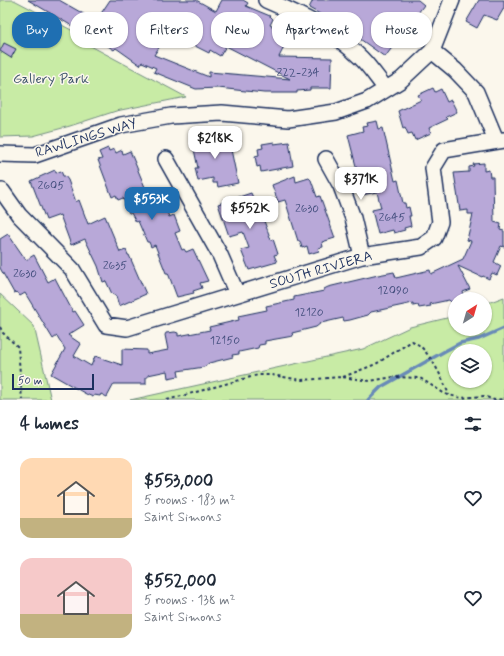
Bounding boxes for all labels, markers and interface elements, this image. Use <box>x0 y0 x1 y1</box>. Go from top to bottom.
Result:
chip: Buy <box>12 12 62 48</box>
chip: Rent <box>70 12 128 48</box>
chip: Filters <box>136 12 203 48</box>
chip: New <box>211 12 264 48</box>
chip: Apartment <box>272 12 363 48</box>
chip: House <box>371 12 432 48</box>
house number: 222-234 <box>277 65 319 81</box>
park label: Gallery Park <box>13 70 89 88</box>
street label: RAWLINGS WAY <box>33 114 139 162</box>
pin: $218K <box>187 126 243 160</box>
text: $218K <box>197 130 233 147</box>
pin: $371K <box>333 167 389 201</box>
text: $371K <box>344 171 378 188</box>
house number: 2605 <box>38 178 64 194</box>
pin: $553K <box>124 187 180 221</box>
text: $553K <box>134 191 170 208</box>
pin: $552K <box>222 196 278 230</box>
text: $552K <box>230 200 270 217</box>
house number: 2630 <box>295 201 319 217</box>
house number: 2645 <box>379 210 405 226</box>
street label: SOUTH RIVIERA <box>267 247 375 293</box>
house number: 2635 <box>103 258 127 274</box>
house number: 2630 <box>13 266 37 282</box>
house number: 12090 <box>377 283 409 299</box>
north arrow <box>448 292 492 336</box>
map controls <box>448 292 492 388</box>
house number: 12120 <box>294 305 324 321</box>
house number: 12150 <box>210 333 240 349</box>
button: layers <box>448 344 492 388</box>
scale bar <box>12 372 94 391</box>
text: 50 m <box>18 374 43 388</box>
text: 4 homes <box>20 413 79 435</box>
icon: filters <box>462 413 484 435</box>
text: $553,000 <box>144 470 213 492</box>
icon: home <box>52 474 100 522</box>
icon: heart <box>462 487 484 509</box>
text: 5 rooms · 183 m² <box>144 492 235 509</box>
text: Saint Simons <box>144 509 222 526</box>
text: $552,000 <box>144 570 217 592</box>
icon: home <box>52 574 100 622</box>
icon: heart <box>462 587 484 609</box>
text: 5 rooms · 138 m² <box>144 592 235 609</box>
text: Saint Simons <box>144 609 222 626</box>

